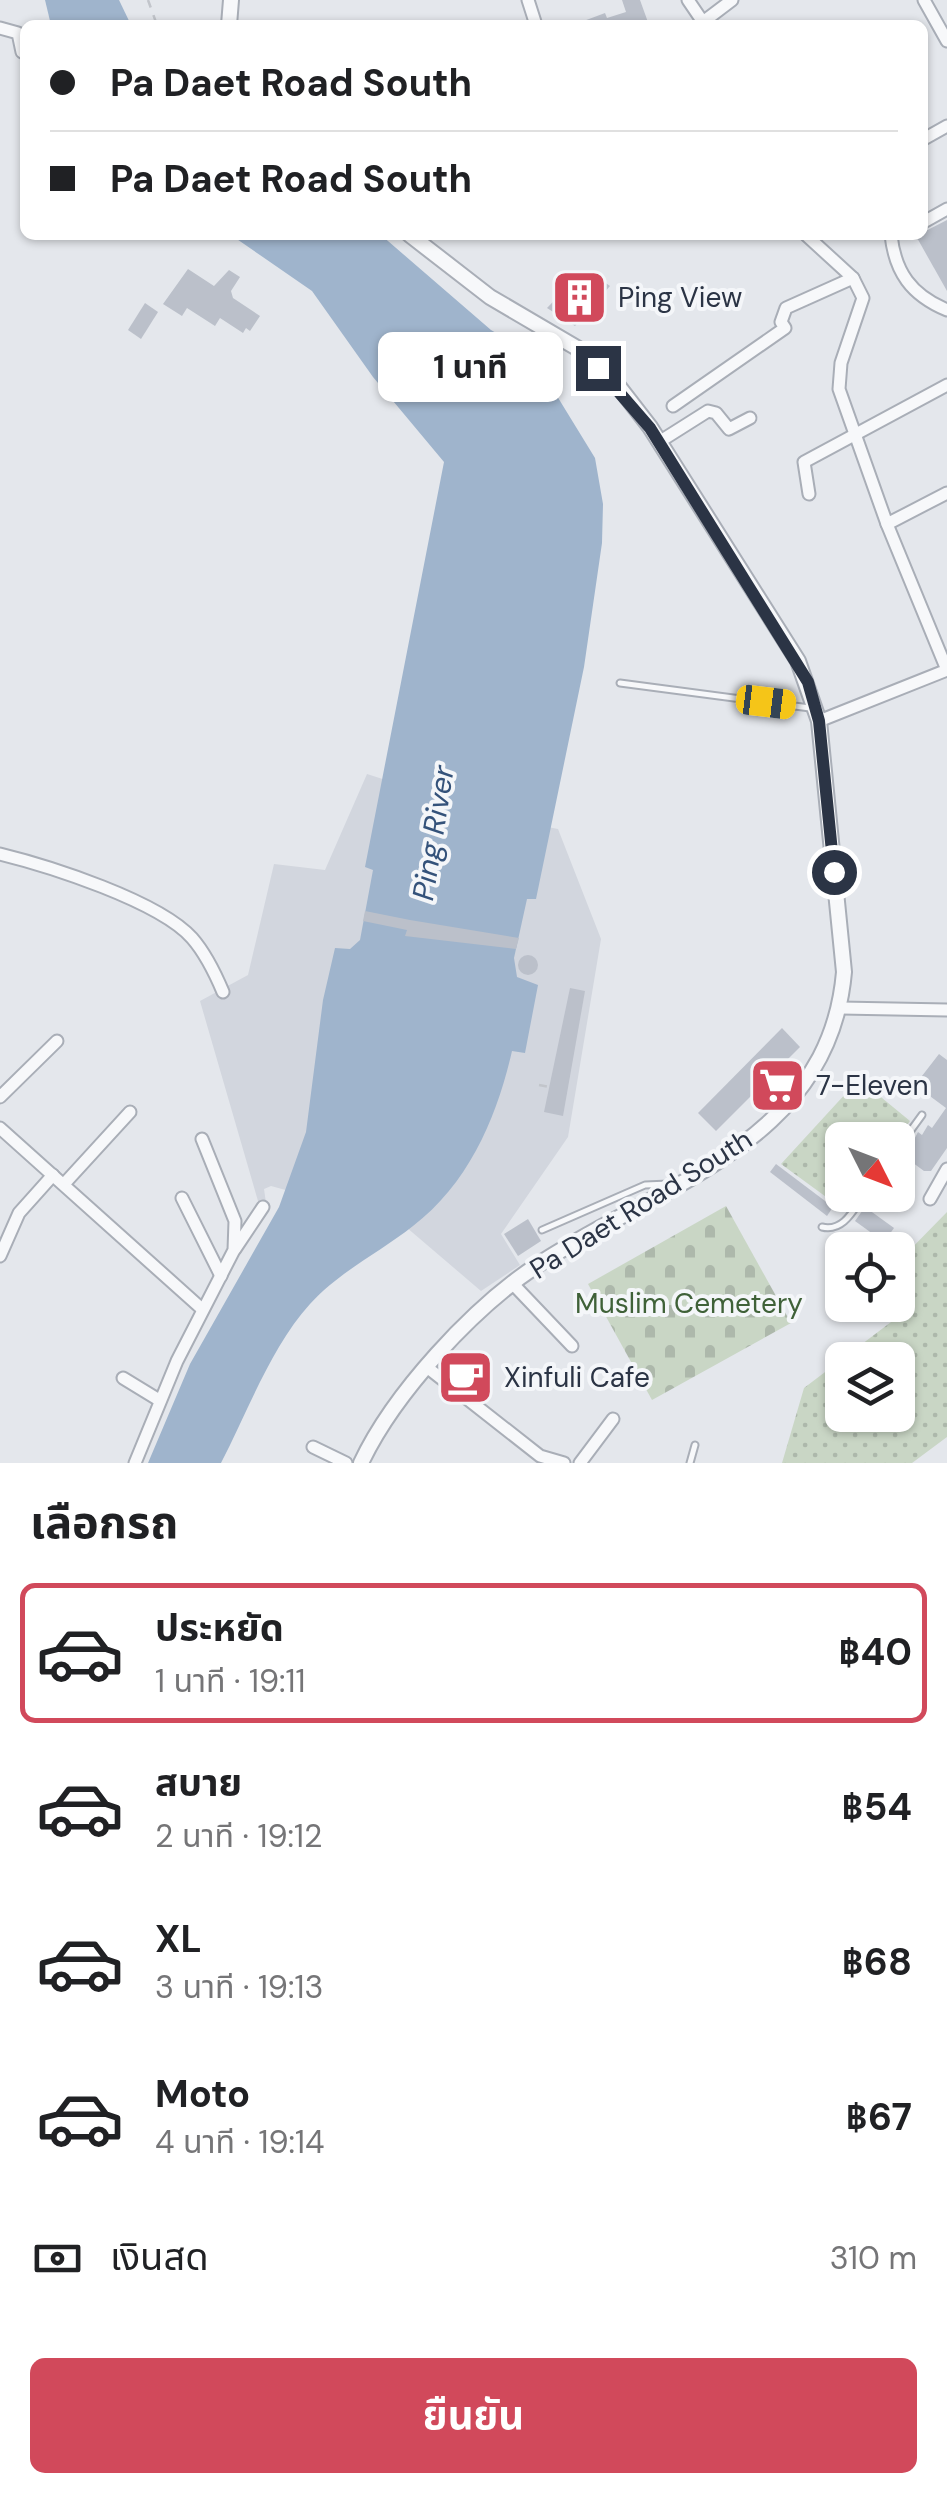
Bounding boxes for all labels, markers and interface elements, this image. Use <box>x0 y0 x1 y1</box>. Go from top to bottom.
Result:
text: Pa Daet Road South <box>110 58 472 108</box>
text: Pa Daet Road South <box>110 154 472 204</box>
building icon: Ping View <box>549 267 609 327</box>
place label: Ping View <box>618 279 742 316</box>
callout: 1 นาที <box>378 333 563 403</box>
text: 1 นาที <box>433 346 508 388</box>
route end <box>576 346 621 391</box>
car <box>734 683 798 721</box>
water label: Ping River <box>403 762 463 903</box>
route start <box>812 850 857 895</box>
supermarket icon: 7-Eleven <box>747 1055 807 1115</box>
place label: 7-Eleven <box>816 1067 929 1104</box>
street label: Pa Daet Road South <box>523 1121 759 1287</box>
north arrow <box>825 1122 915 1212</box>
map controls <box>825 1122 915 1432</box>
button: locate <box>825 1232 915 1322</box>
park label: Muslim Cemetery <box>575 1285 803 1322</box>
button: layers <box>825 1342 915 1432</box>
cafe icon: Xinfuli Cafe <box>435 1347 495 1407</box>
place label: Xinfuli Cafe <box>504 1359 650 1396</box>
text: เลือกรถ <box>30 1493 178 1552</box>
text: ประหยัด <box>155 1603 284 1653</box>
icon: car <box>35 1608 125 1698</box>
text: ฿40 <box>838 1627 912 1677</box>
text: 1 นาที · 19:11 <box>155 1660 305 1702</box>
text: สบาย <box>155 1758 242 1808</box>
icon: car <box>35 1763 125 1853</box>
text: ฿54 <box>842 1782 912 1832</box>
text: 2 นาที · 19:12 <box>155 1815 322 1857</box>
text: XL <box>155 1914 202 1964</box>
icon: car <box>35 1918 125 2008</box>
text: ฿68 <box>842 1937 912 1987</box>
text: 3 นาที · 19:13 <box>155 1966 323 2008</box>
text: Moto <box>155 2069 250 2119</box>
icon: car <box>35 2073 125 2163</box>
text: ฿67 <box>846 2092 912 2142</box>
text: 4 นาที · 19:14 <box>155 2121 324 2163</box>
icon: cash <box>30 2231 85 2286</box>
text: เงินสด <box>110 2232 209 2282</box>
text: 310 m <box>830 2237 917 2279</box>
button: ยืนยัน <box>30 2358 917 2473</box>

